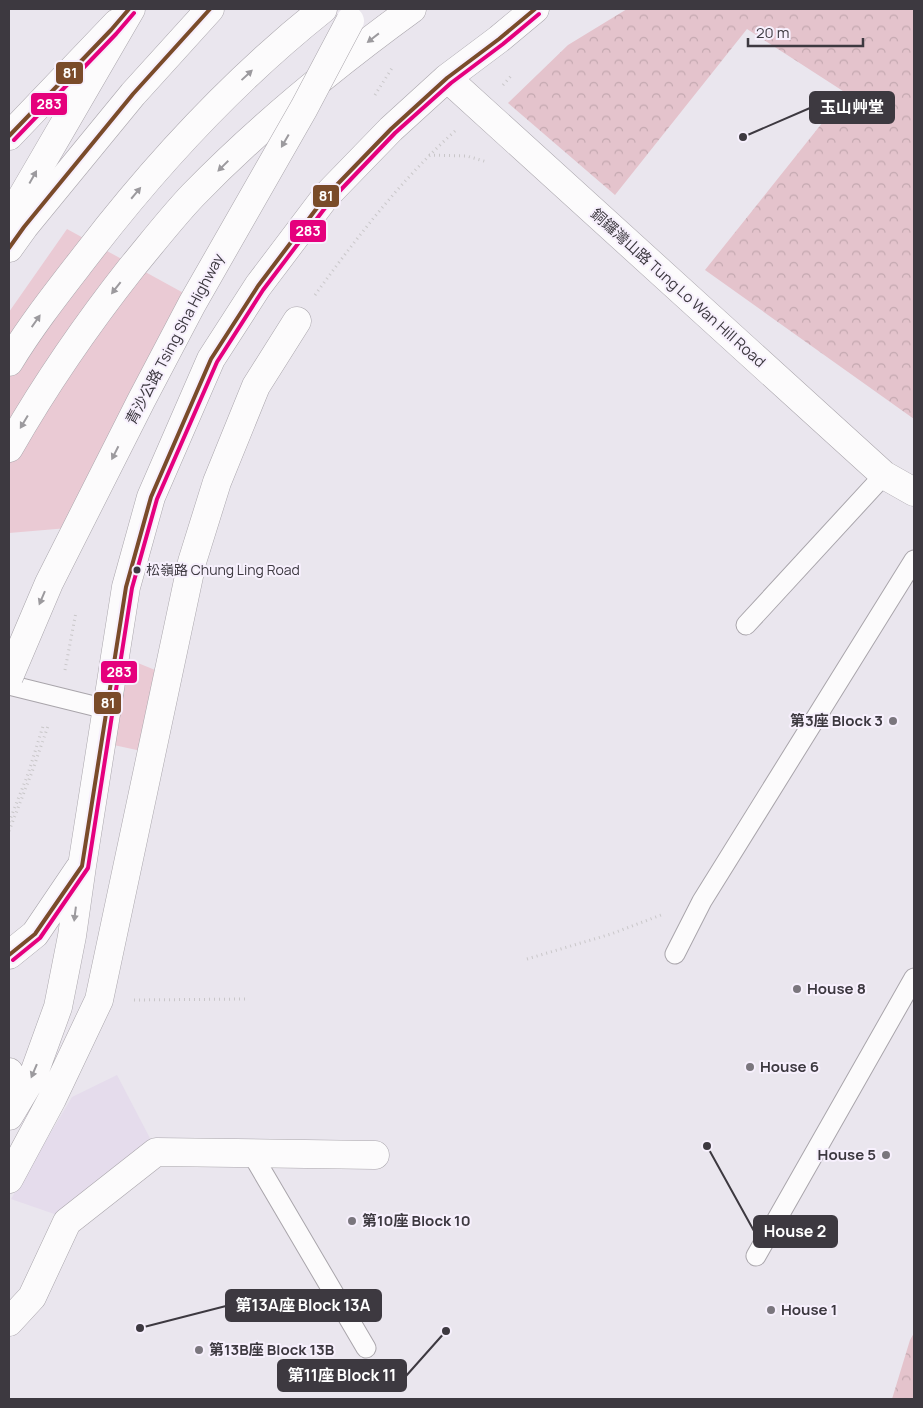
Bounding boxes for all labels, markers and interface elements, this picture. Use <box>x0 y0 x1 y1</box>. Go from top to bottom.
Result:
scale bar <box>748 15 863 47</box>
text: 20 m <box>756 22 789 43</box>
one-way arrow <box>366 33 380 43</box>
line badge: 81 <box>55 61 84 85</box>
text: 81 <box>63 63 77 82</box>
one-way arrow <box>241 69 253 81</box>
line badge: 283 <box>30 92 68 116</box>
callout: 玉山艸堂 <box>810 92 894 123</box>
text: 283 <box>36 94 62 113</box>
text: 玉山艸堂 <box>820 96 884 118</box>
one-way arrow <box>281 134 289 148</box>
one-way arrow <box>217 160 229 172</box>
one-way arrow <box>28 170 37 183</box>
line badge: 81 <box>312 184 340 208</box>
one-way arrow <box>130 186 141 199</box>
text: 81 <box>319 186 333 205</box>
street label: 銅鑼灣山路 Tung Lo Wan Hill Road <box>586 203 770 372</box>
line badge: 283 <box>289 219 327 243</box>
text: 283 <box>295 221 321 240</box>
street label: 青沙公路 Tsing Sha Highway <box>120 249 229 428</box>
one-way arrow <box>111 281 121 295</box>
one-way arrow <box>31 314 41 328</box>
one-way arrow <box>20 416 29 429</box>
one-way arrow <box>111 445 119 460</box>
place label: 松嶺路 Chung Ling Road <box>146 560 300 579</box>
marker: 松嶺路 Chung Ling Road <box>132 565 142 575</box>
one-way arrow <box>38 591 46 605</box>
line badge: 283 <box>100 660 138 684</box>
text: 283 <box>106 662 132 681</box>
line badge: 81 <box>93 691 122 715</box>
text: 81 <box>101 693 115 712</box>
place label: 第3座 Block 3 <box>790 710 883 731</box>
marker: 第3座 Block 3 <box>887 715 899 727</box>
one-way arrow <box>71 907 79 923</box>
place label: House 8 <box>807 978 866 999</box>
marker: House 8 <box>791 983 803 995</box>
place label: House 6 <box>760 1056 819 1077</box>
marker: House 6 <box>744 1061 756 1073</box>
one-way arrow <box>30 1064 38 1078</box>
place label: House 5 <box>818 1144 876 1165</box>
marker: House 5 <box>880 1149 892 1161</box>
place label: 第10座 Block 10 <box>362 1210 471 1231</box>
marker: 第10座 Block 10 <box>346 1215 358 1227</box>
callout: House 2 <box>754 1216 837 1247</box>
text: House 2 <box>764 1220 826 1242</box>
callout: 第13A座 Block 13A <box>226 1290 381 1321</box>
text: 第13A座 Block 13A <box>236 1294 371 1316</box>
place label: House 1 <box>781 1299 837 1320</box>
marker: House 1 <box>765 1304 777 1316</box>
place label: 第13B座 Block 13B <box>209 1339 335 1360</box>
marker: 第13B座 Block 13B <box>193 1344 205 1356</box>
callout: 第11座 Block 11 <box>278 1360 406 1391</box>
text: 第11座 Block 11 <box>288 1364 396 1386</box>

